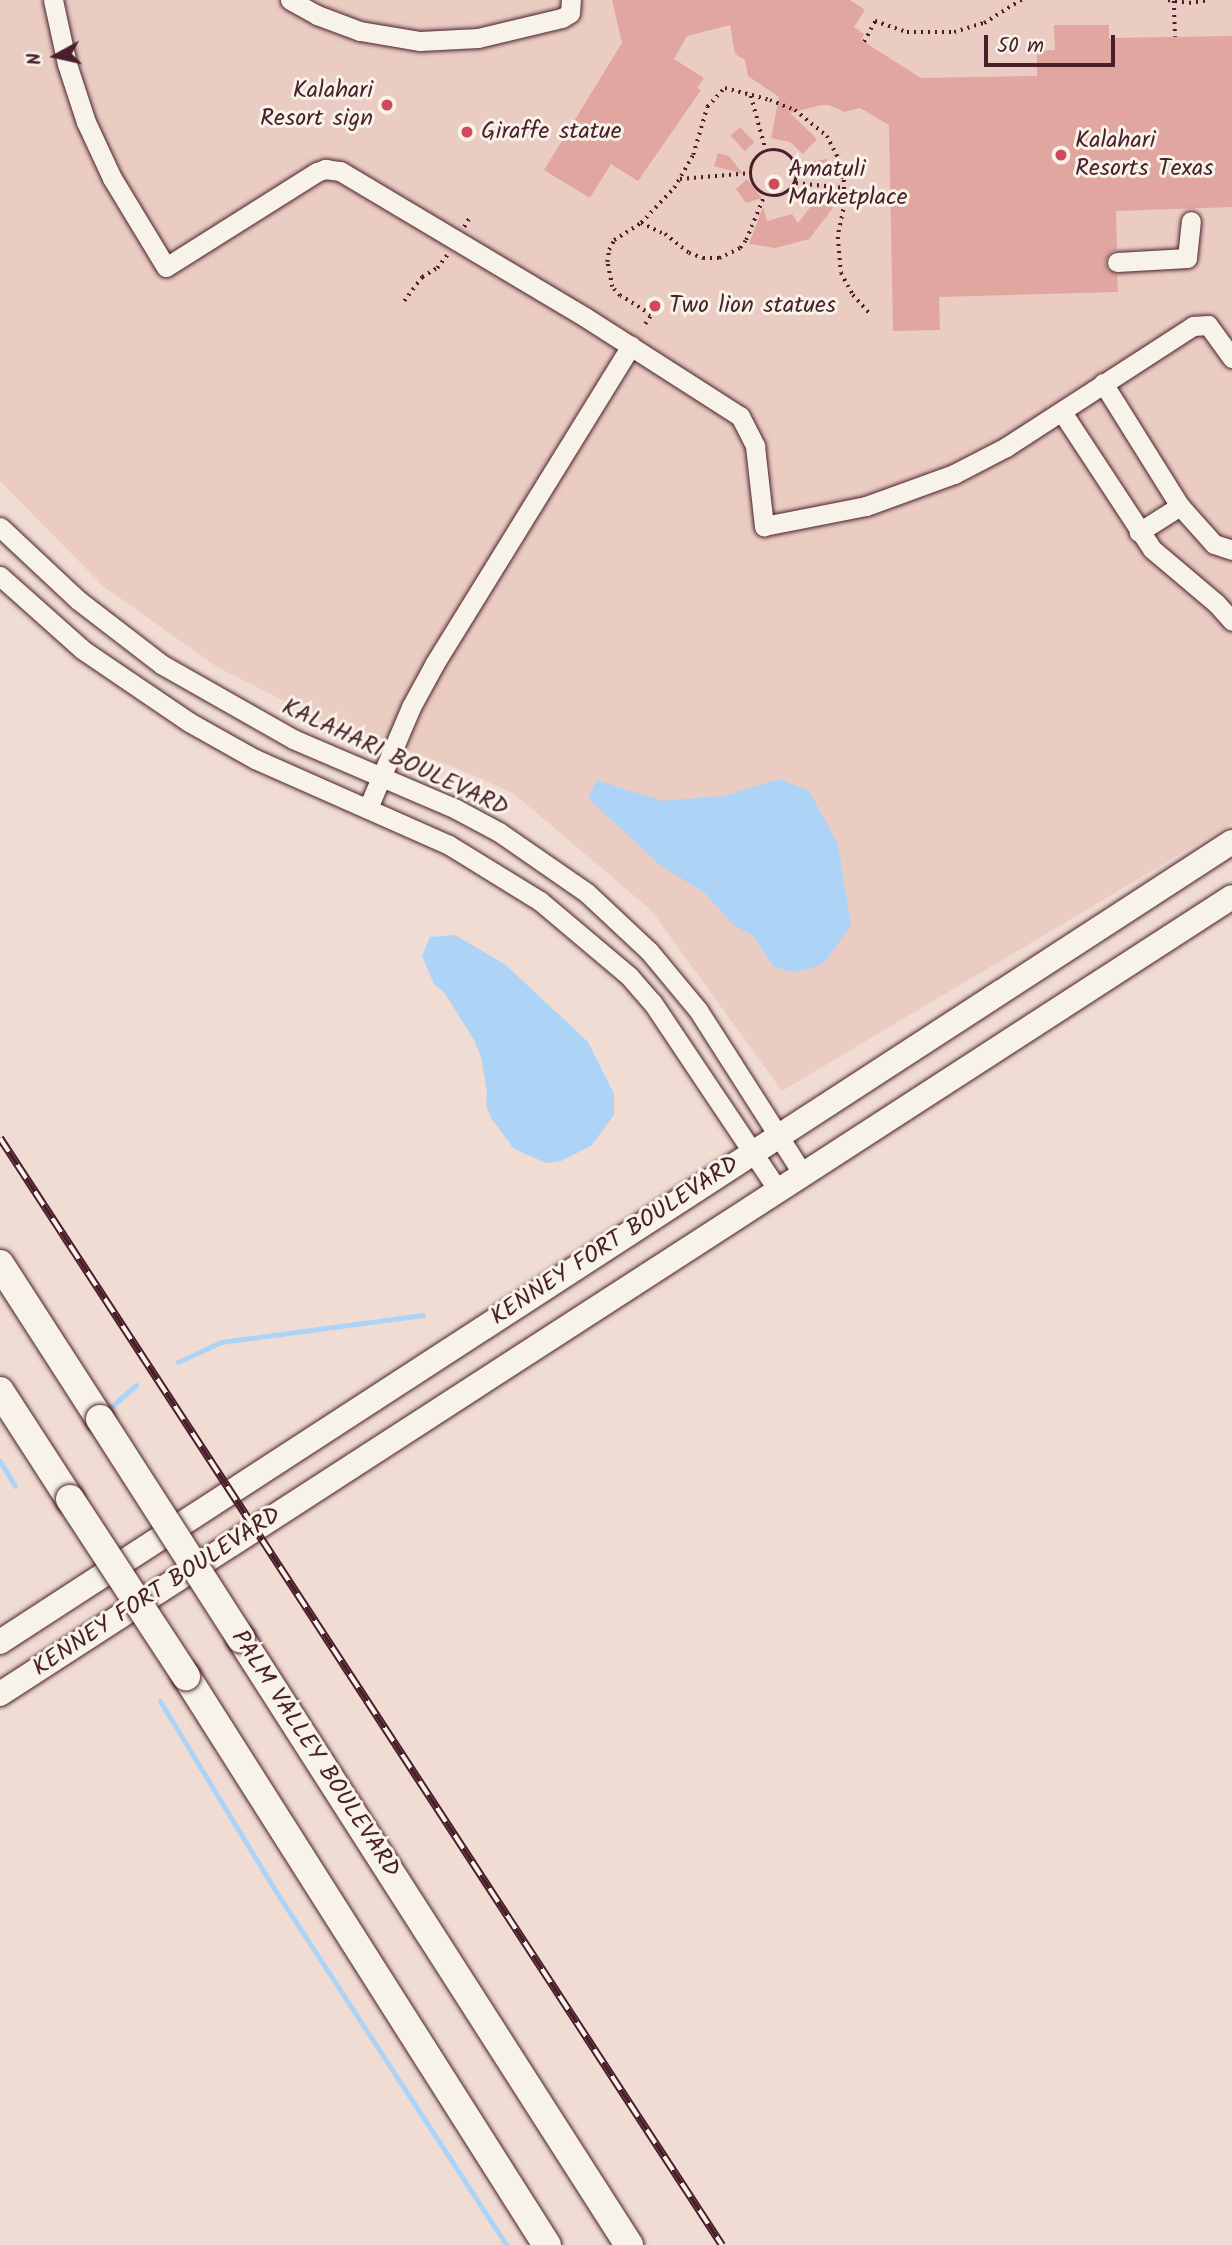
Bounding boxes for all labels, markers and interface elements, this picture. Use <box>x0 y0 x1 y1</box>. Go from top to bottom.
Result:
north arrow <box>21 21 91 91</box>
scale bar <box>987 21 1118 65</box>
text: 50 m <box>997 30 1044 63</box>
text: N <box>20 51 51 67</box>
place label: Kalahari Resort sign <box>260 77 373 133</box>
marker: Kalahari Resort sign <box>379 97 395 113</box>
place label: Giraffe statue <box>481 118 621 146</box>
marker: Giraffe statue <box>459 124 475 140</box>
place label: Kalahari Resorts Texas <box>1075 127 1213 183</box>
marker: Kalahari Resorts Texas <box>1053 147 1069 163</box>
place label: Amatuli Marketplace <box>788 156 908 212</box>
marker: Amatuli Marketplace <box>766 176 782 192</box>
place label: Two lion statues <box>669 292 836 320</box>
marker: Two lion statues <box>647 298 663 314</box>
street label: KALAHARI BOULEVARD <box>277 693 513 823</box>
street label: KENNEY FORT BOULEVARD <box>485 1150 745 1332</box>
street label: KENNEY FORT BOULEVARD <box>27 1501 287 1683</box>
street label: PALM VALLEY BOULEVARD <box>224 1625 406 1883</box>

